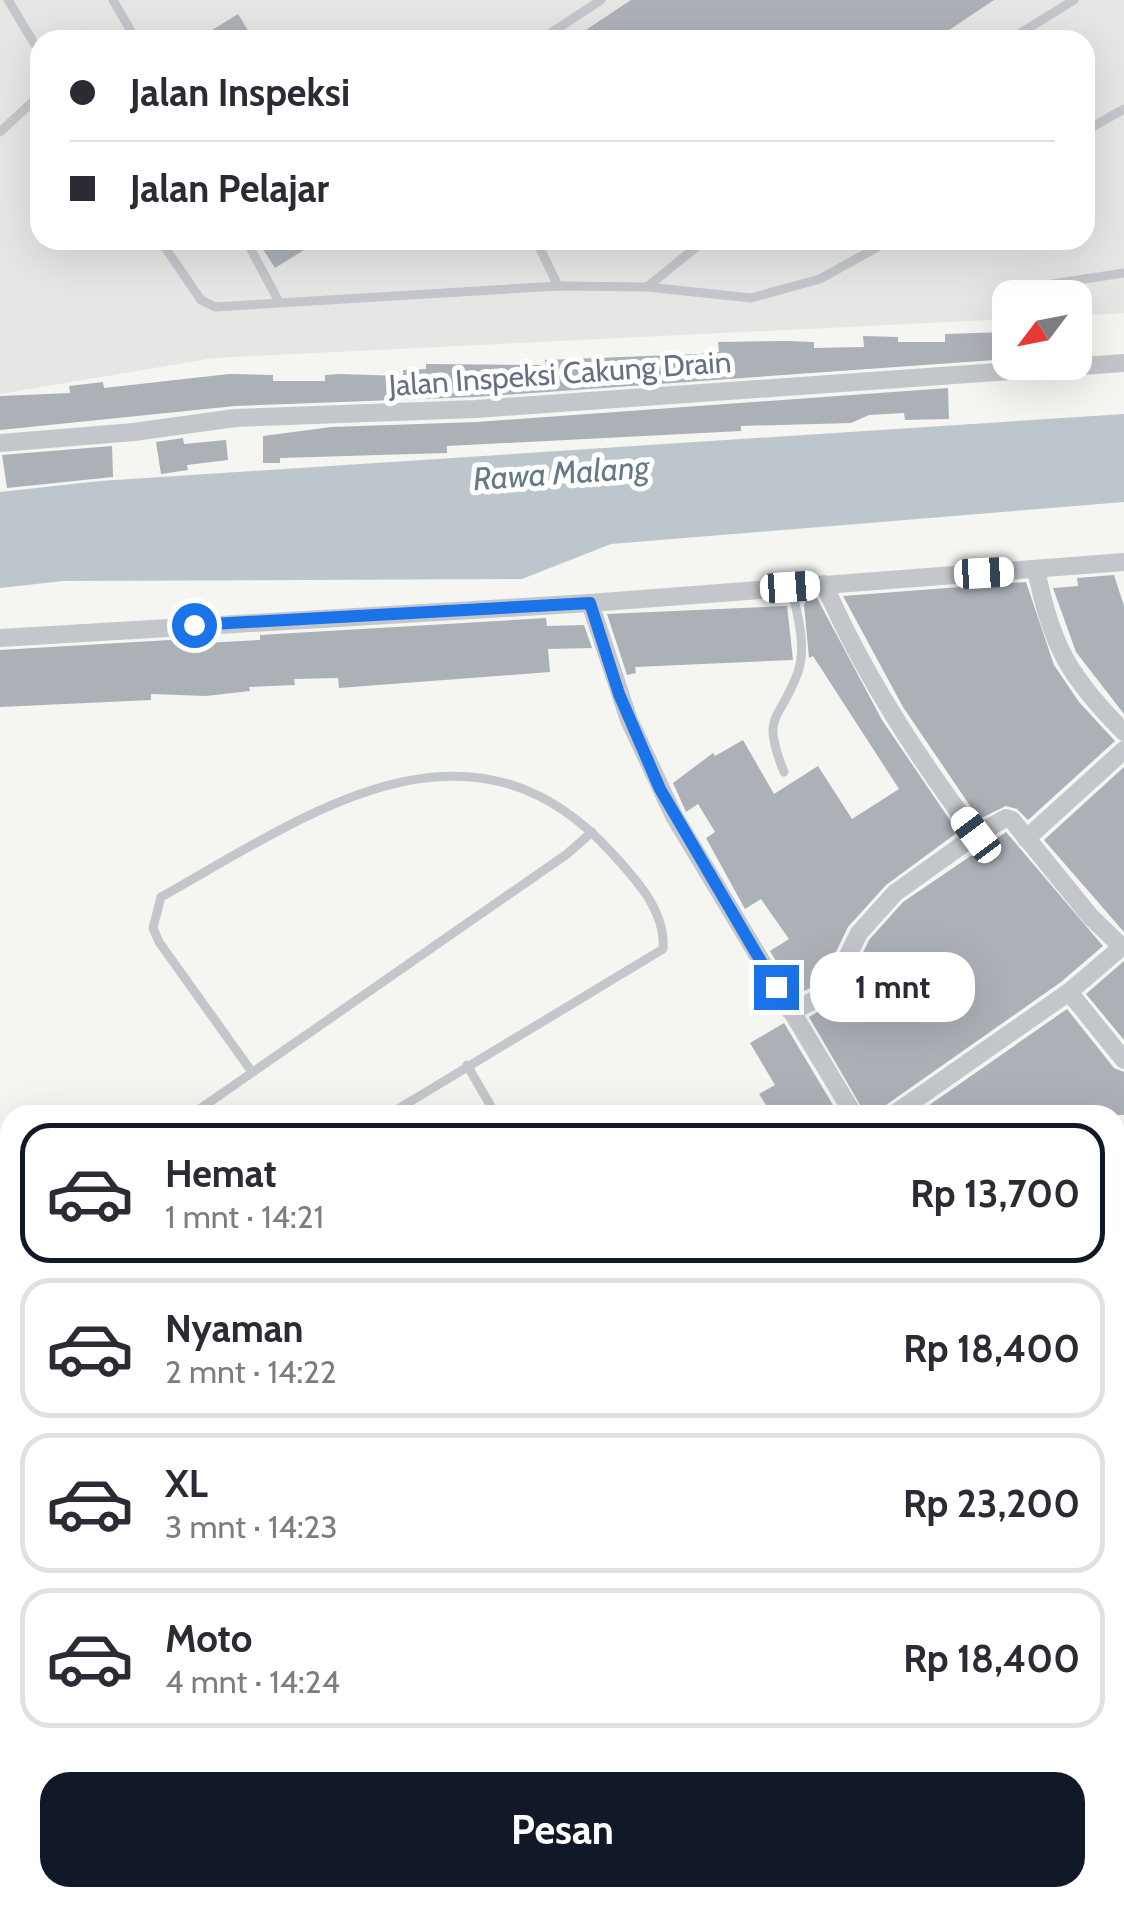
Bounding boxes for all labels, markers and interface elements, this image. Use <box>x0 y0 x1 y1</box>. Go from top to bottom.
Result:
text: Jalan Inspeksi <box>130 69 350 116</box>
text: Jalan Pelajar <box>130 165 329 212</box>
north arrow <box>992 280 1092 380</box>
map controls <box>992 280 1092 380</box>
street label: Jalan Inspeksi Cakung Drain <box>386 343 732 404</box>
water label: Rawa Malang <box>472 447 652 498</box>
car <box>953 556 1015 590</box>
car <box>759 570 821 604</box>
route start <box>172 603 217 648</box>
car <box>946 802 1006 868</box>
callout: 1 mnt <box>811 952 976 1022</box>
route end <box>754 965 799 1010</box>
text: 1 mnt <box>855 967 930 1006</box>
icon: car <box>45 1148 135 1238</box>
text: Hemat <box>165 1150 277 1197</box>
text: Rp 13,700 <box>910 1170 1080 1217</box>
text: 1 mnt · 14:21 <box>165 1197 324 1236</box>
icon: car <box>45 1303 135 1393</box>
text: Nyaman <box>165 1305 304 1352</box>
text: Rp 18,400 <box>903 1325 1080 1372</box>
text: 2 mnt · 14:22 <box>165 1352 337 1391</box>
icon: car <box>45 1458 135 1548</box>
text: XL <box>165 1460 208 1507</box>
text: Rp 23,200 <box>903 1480 1080 1527</box>
text: 3 mnt · 14:23 <box>165 1507 338 1546</box>
icon: car <box>45 1613 135 1703</box>
text: Moto <box>165 1615 252 1662</box>
text: Rp 18,400 <box>903 1635 1080 1682</box>
text: 4 mnt · 14:24 <box>165 1662 340 1701</box>
button: Pesan <box>40 1772 1085 1887</box>

